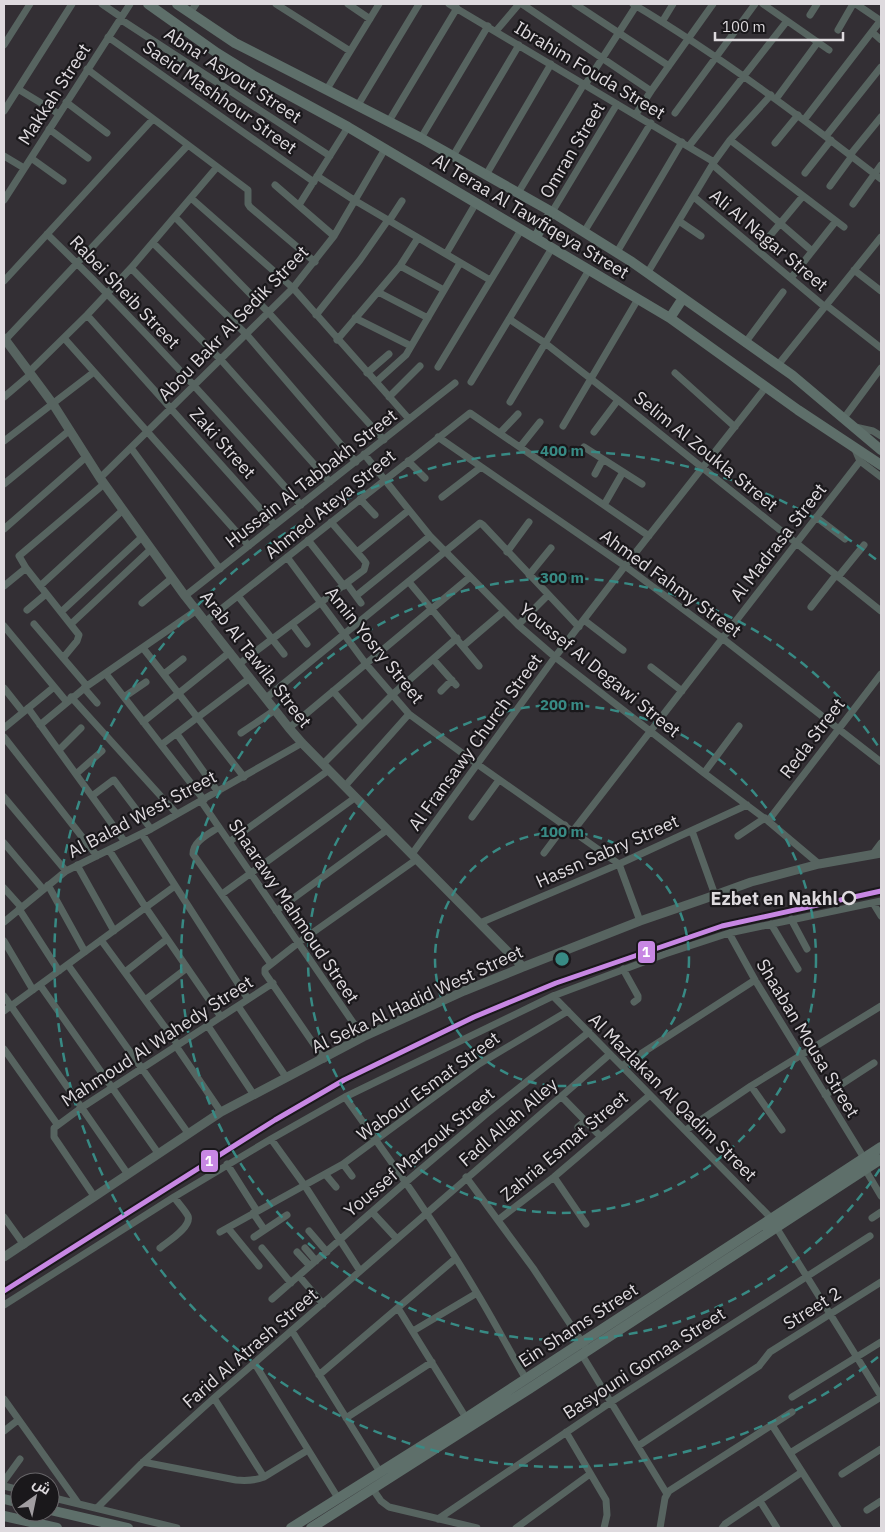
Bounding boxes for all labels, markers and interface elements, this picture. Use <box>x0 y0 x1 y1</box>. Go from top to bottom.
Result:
scale bar <box>715 10 842 42</box>
street label: Ibrahim Fouda Street <box>510 16 670 124</box>
text: 100 m <box>722 17 766 36</box>
street label: Abna' Asyout Street <box>160 22 306 128</box>
street label: Saeid Mashhour Street <box>138 35 302 159</box>
street label: Makkah Street <box>13 39 95 149</box>
street label: Omran Street <box>534 98 610 202</box>
street label: Al Teraa Al Tawfiqeya Street <box>429 148 633 284</box>
street label: Ali Al Nagar Street <box>705 184 833 296</box>
street label: Rabei Sheib Street <box>65 230 185 354</box>
street label: Abou Bakr Al Sedik Street <box>153 240 313 406</box>
street label: Selim Al Zoukla Street <box>629 386 783 516</box>
street label: Zaki Street <box>185 403 261 483</box>
street label: Hussain Al Tabbakh Street <box>220 404 402 552</box>
text: 400 m <box>540 441 584 460</box>
street label: Ahmed Ateya Street <box>260 444 400 564</box>
street label: Al Madrasa Street <box>725 478 831 606</box>
street label: Ahmed Fahmy Street <box>596 524 746 642</box>
text: 300 m <box>540 568 584 587</box>
street label: Amin Yosry Street <box>321 582 429 708</box>
street label: Arab Al Tawila Street <box>195 586 317 732</box>
street label: Youssef Al Degawi Street <box>515 598 685 742</box>
street label: Al Fransawy Church Street <box>403 649 547 835</box>
street label: Reda Street <box>774 693 850 783</box>
text: 200 m <box>540 695 584 714</box>
street label: Al Balad West Street <box>64 765 220 863</box>
street label: Hassn Sabry Street <box>532 809 682 893</box>
street label: Shaarawy Mahmoud Street <box>224 814 364 1008</box>
text: 100 m <box>540 822 584 841</box>
place label: Ezbet en Nakhl <box>711 887 839 910</box>
marker: Ezbet en Nakhl <box>842 891 856 905</box>
street label: Al Seka Al Hadid West Street <box>307 940 527 1058</box>
line badge: 1 <box>637 940 656 964</box>
text: 1 <box>642 943 651 961</box>
centre of rings <box>553 950 571 968</box>
street label: Shaaban Mousa Street <box>751 954 865 1122</box>
street label: Mahmoud Al Wahedy Street <box>57 970 257 1112</box>
street label: Al Mazlakan Al Qadim Street <box>584 1008 762 1186</box>
street label: Wabour Esmat Street <box>352 1026 504 1146</box>
street label: Fadl Allah Alley <box>454 1073 562 1171</box>
street label: Youssef Marzouk Street <box>339 1082 499 1222</box>
street label: Zahria Esmat Street <box>495 1086 633 1206</box>
line badge: 1 <box>200 1149 219 1173</box>
text: 1 <box>205 1152 214 1170</box>
street label: Ein Shams Street <box>514 1278 642 1372</box>
street label: Street 2 <box>779 1281 845 1335</box>
street label: Farid Al Atrash Street <box>178 1283 322 1413</box>
street label: Basyouni Gomaa Street <box>558 1302 730 1424</box>
north arrow <box>10 1472 60 1522</box>
text: ش <box>30 1474 55 1499</box>

